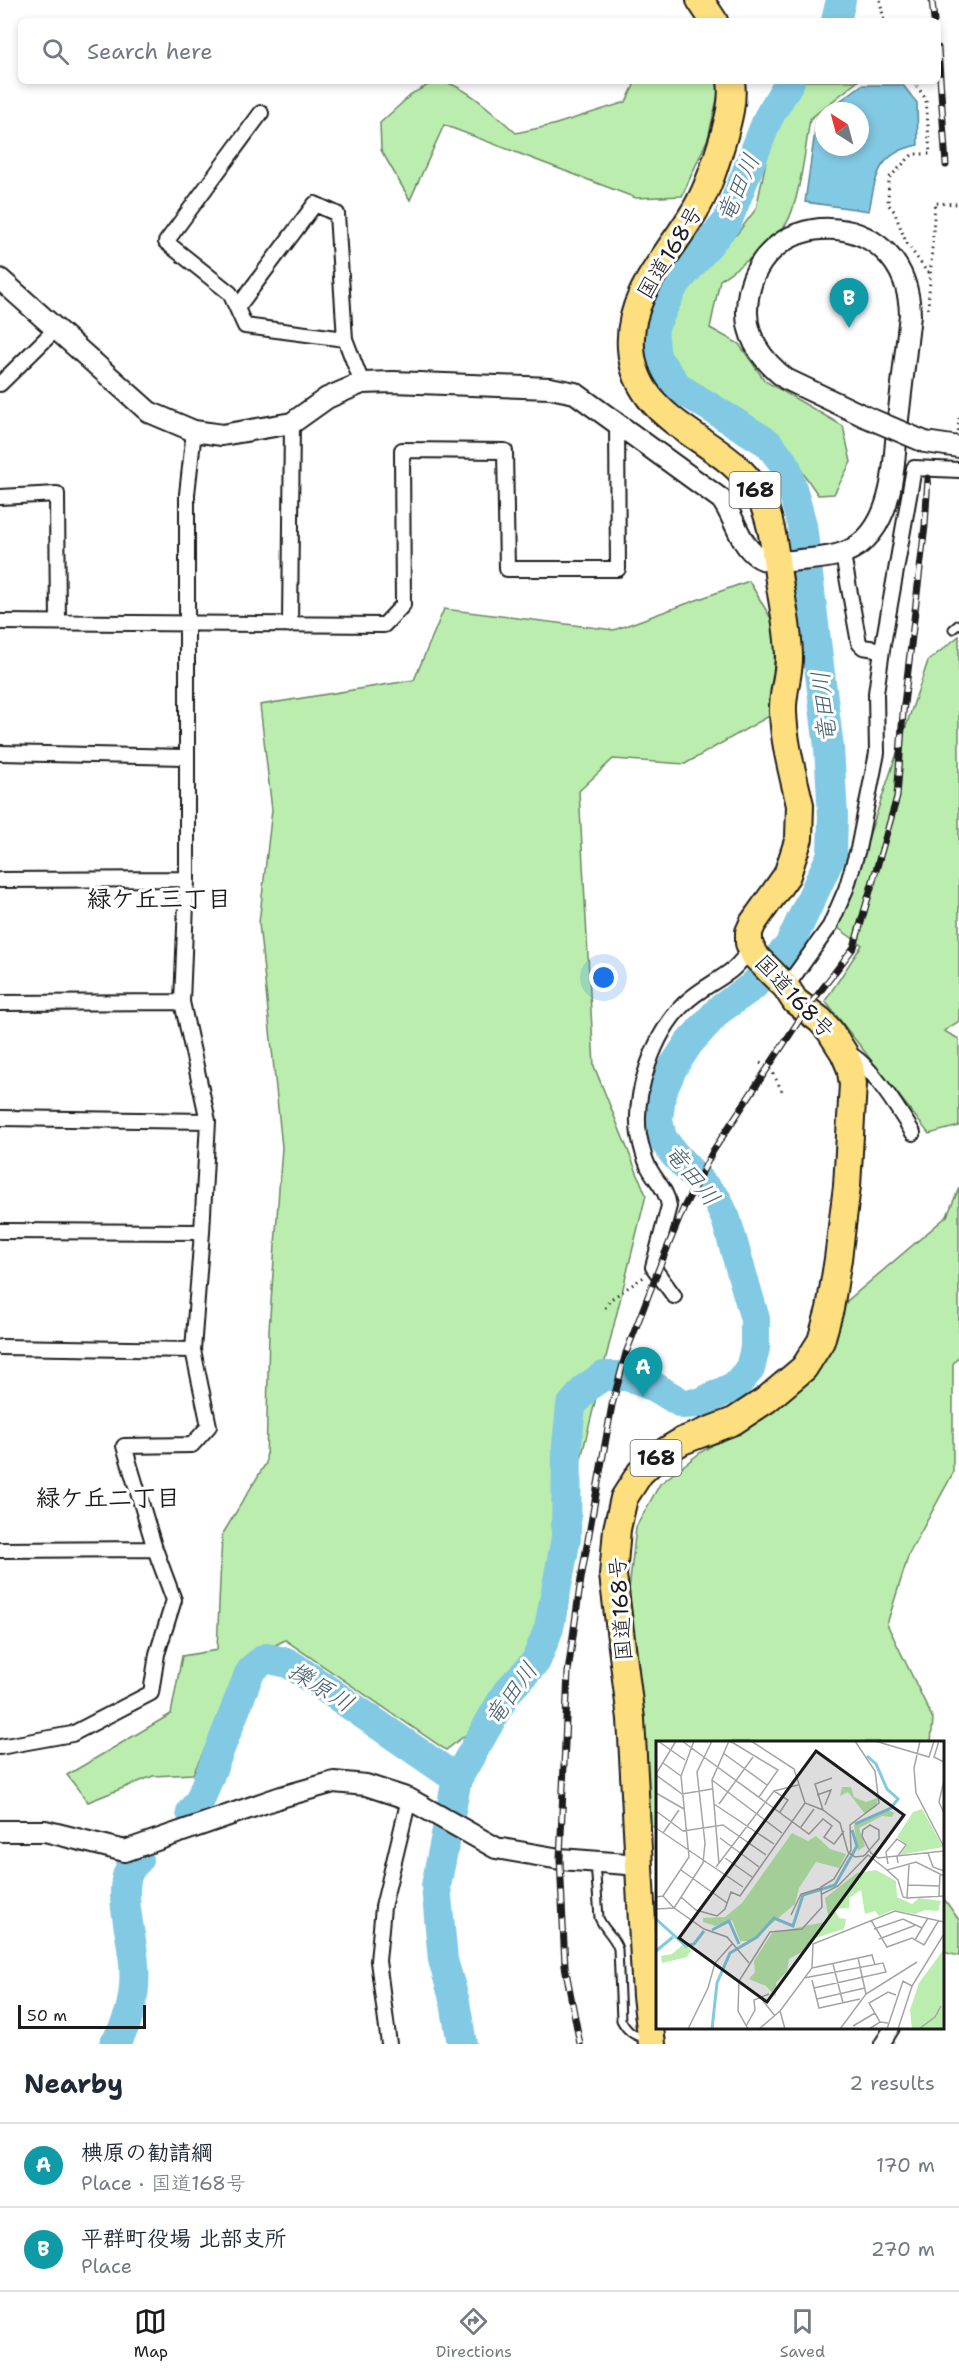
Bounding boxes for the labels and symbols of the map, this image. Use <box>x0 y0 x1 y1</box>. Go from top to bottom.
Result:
north arrow <box>815 102 869 156</box>
water label: 竜田川 <box>709 149 767 227</box>
street label: 国道168号 <box>630 200 709 304</box>
pin: B <box>830 278 868 328</box>
road number: 168 <box>730 472 780 508</box>
water label: 竜田川 <box>804 670 844 744</box>
district label: 緑ケ丘三丁目 <box>87 883 231 915</box>
street label: 国道168号 <box>748 948 841 1044</box>
your location <box>589 963 618 992</box>
water label: 竜田川 <box>657 1137 727 1213</box>
pin: A <box>624 1348 662 1397</box>
road number: 168 <box>630 1440 682 1476</box>
district label: 緑ケ丘二丁目 <box>36 1482 180 1514</box>
street label: 国道168号 <box>602 1556 639 1662</box>
water label: 擽原川 <box>282 1654 360 1720</box>
water label: 竜田川 <box>477 1655 545 1733</box>
inset map <box>656 1741 944 2029</box>
scale bar <box>18 2002 146 2030</box>

